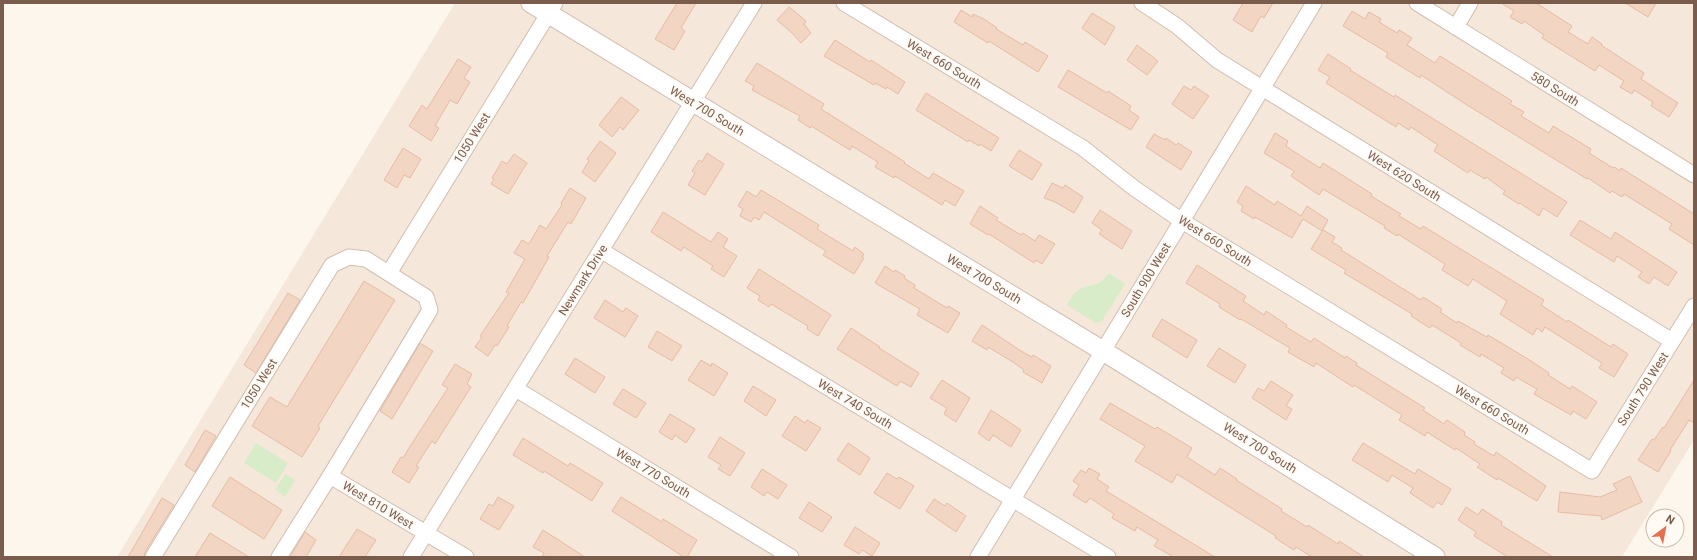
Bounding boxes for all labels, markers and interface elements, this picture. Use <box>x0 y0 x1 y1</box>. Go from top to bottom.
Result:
street label: West 660 South <box>904 36 984 92</box>
street label: 580 South <box>1528 69 1582 109</box>
street label: West 700 South <box>667 83 747 139</box>
street label: 1050 West <box>451 110 493 166</box>
street label: West 620 South <box>1365 148 1443 204</box>
street label: West 660 South <box>1176 213 1254 269</box>
street label: South 900 West <box>1118 240 1174 320</box>
street label: Newmark Drive <box>556 242 610 318</box>
street label: West 700 South <box>944 251 1024 307</box>
street label: South 790 West <box>1615 350 1671 428</box>
street label: 1050 West <box>238 356 280 412</box>
street label: West 740 South <box>815 376 895 432</box>
street label: West 660 South <box>1452 382 1532 438</box>
street label: West 700 South <box>1221 420 1299 476</box>
street label: West 770 South <box>613 445 693 501</box>
street label: West 810 West <box>340 478 416 532</box>
north arrow <box>1645 508 1685 548</box>
text: N <box>1663 512 1677 528</box>

